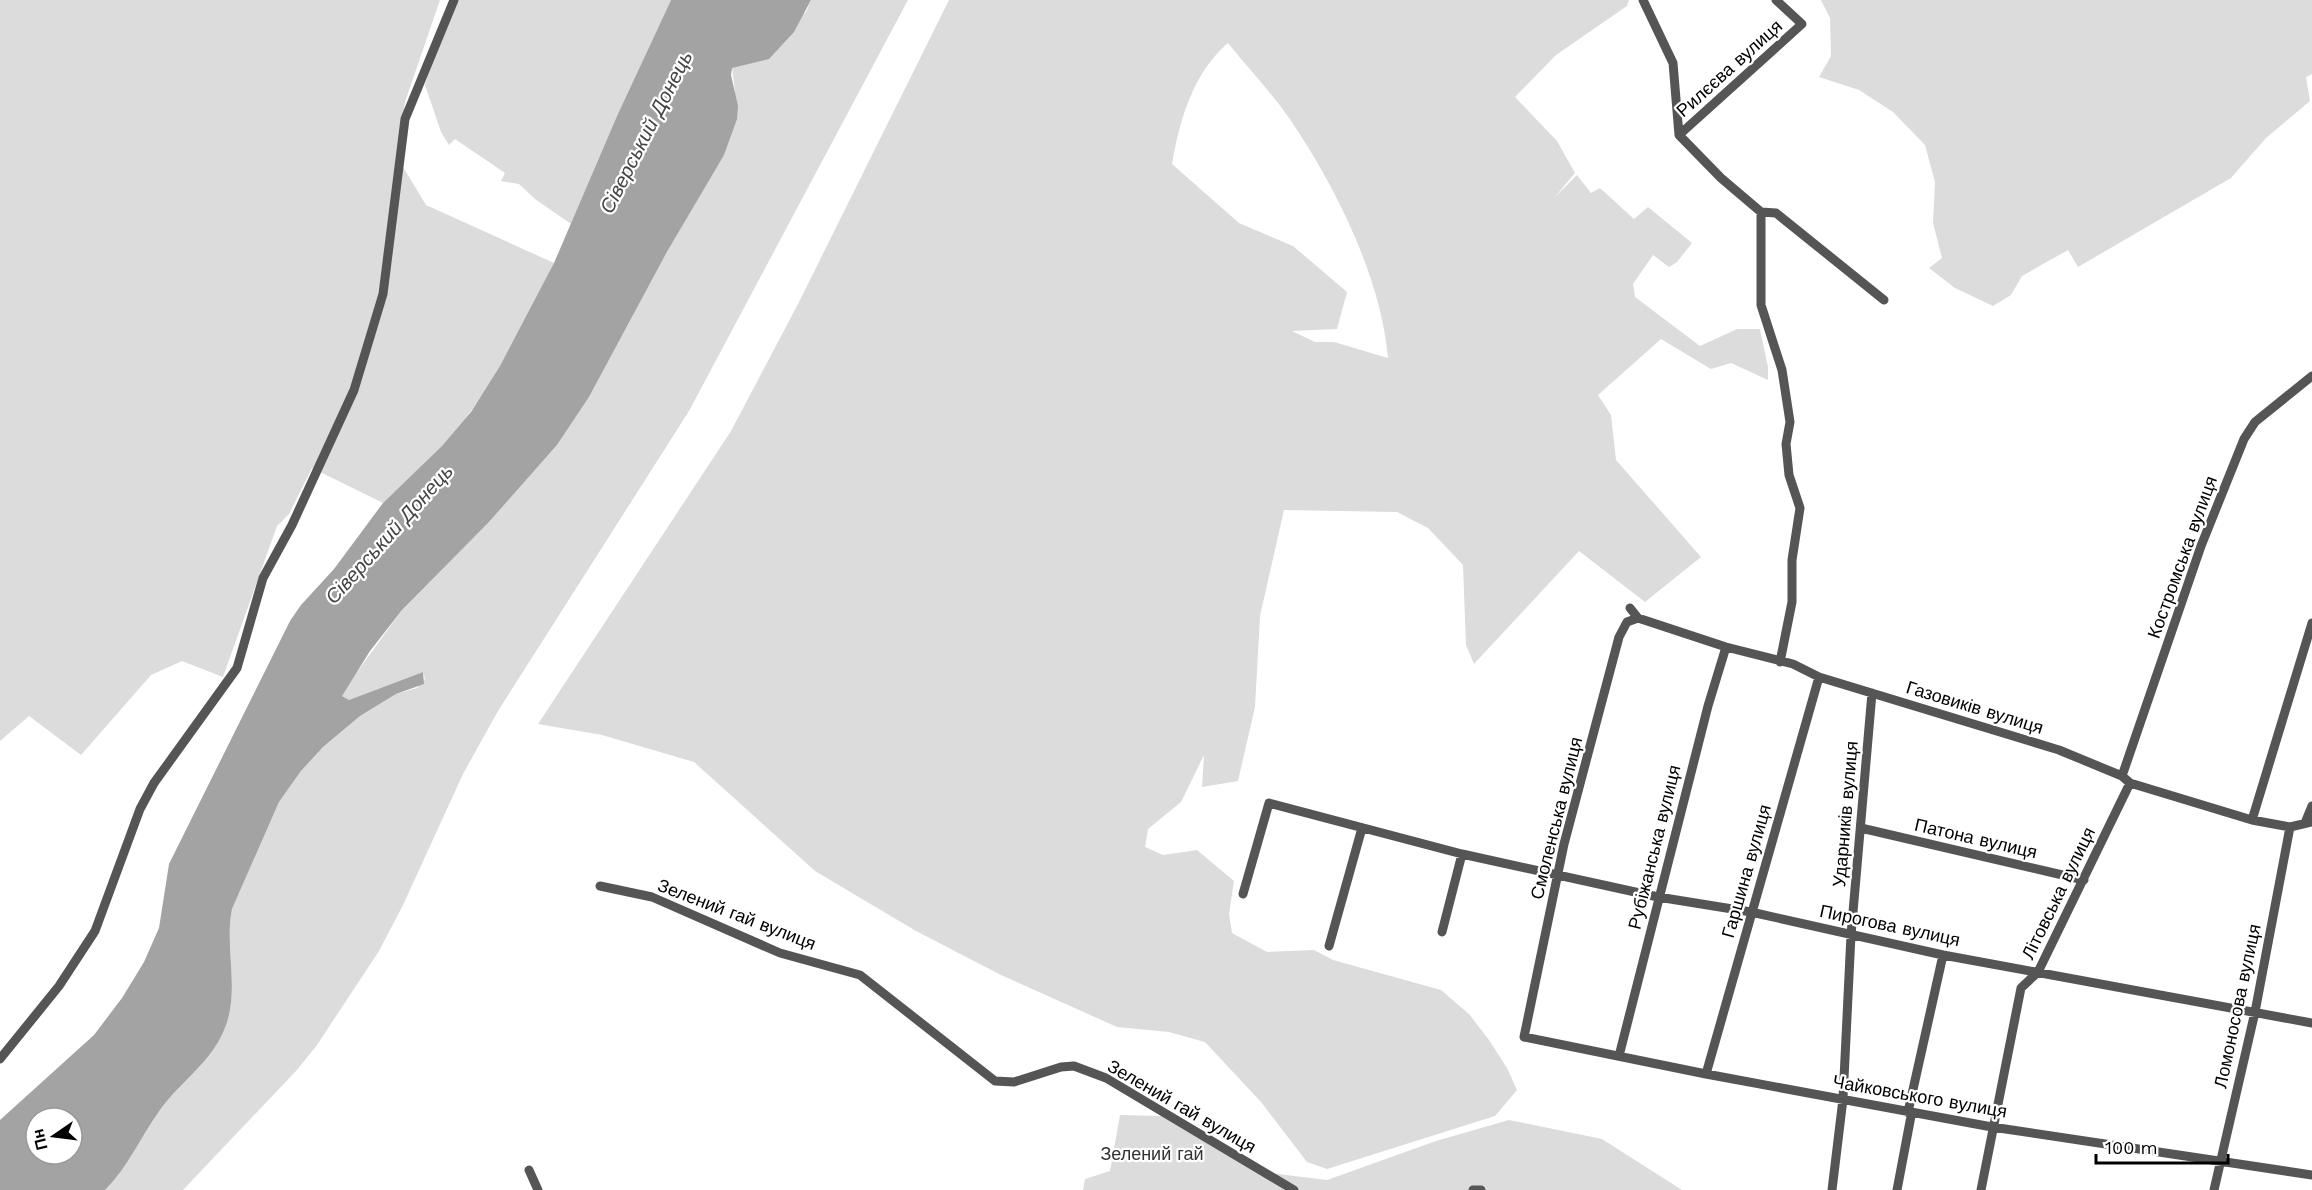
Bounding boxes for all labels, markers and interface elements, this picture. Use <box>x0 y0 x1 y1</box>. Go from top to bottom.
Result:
street label: Рилєєва вулиця <box>1672 15 1786 121</box>
water label: Сіверський Донець <box>595 47 697 217</box>
water label: Сіверський Донець <box>320 459 458 609</box>
street label: Костромська вулиця <box>2143 473 2221 641</box>
street label: Газовиків вулиця <box>1904 676 2046 738</box>
street label: Смоленська вулиця <box>1526 735 1586 901</box>
street label: Ударників вулиця <box>1828 740 1862 888</box>
street label: Рубіжанська вулиця <box>1623 763 1685 931</box>
street label: Гаршина вулиця <box>1717 802 1775 940</box>
street label: Патона вулиця <box>1913 814 2039 862</box>
street label: Літовська вулиця <box>2017 823 2099 963</box>
street label: Зелений гай вулиця <box>655 874 819 954</box>
street label: Пирогова вулиця <box>1818 900 1962 950</box>
street label: Ломоносова вулиця <box>2209 922 2265 1090</box>
street label: Зелений гай вулиця <box>1104 1055 1260 1157</box>
street label: Чайковського вулиця <box>1831 1070 2009 1122</box>
north arrow <box>24 1106 84 1166</box>
text: Пн <box>28 1127 52 1152</box>
scale bar <box>2096 1127 2228 1165</box>
text: 100 m <box>2105 1137 2158 1158</box>
park label: Зелений гай <box>1100 1142 1204 1164</box>

